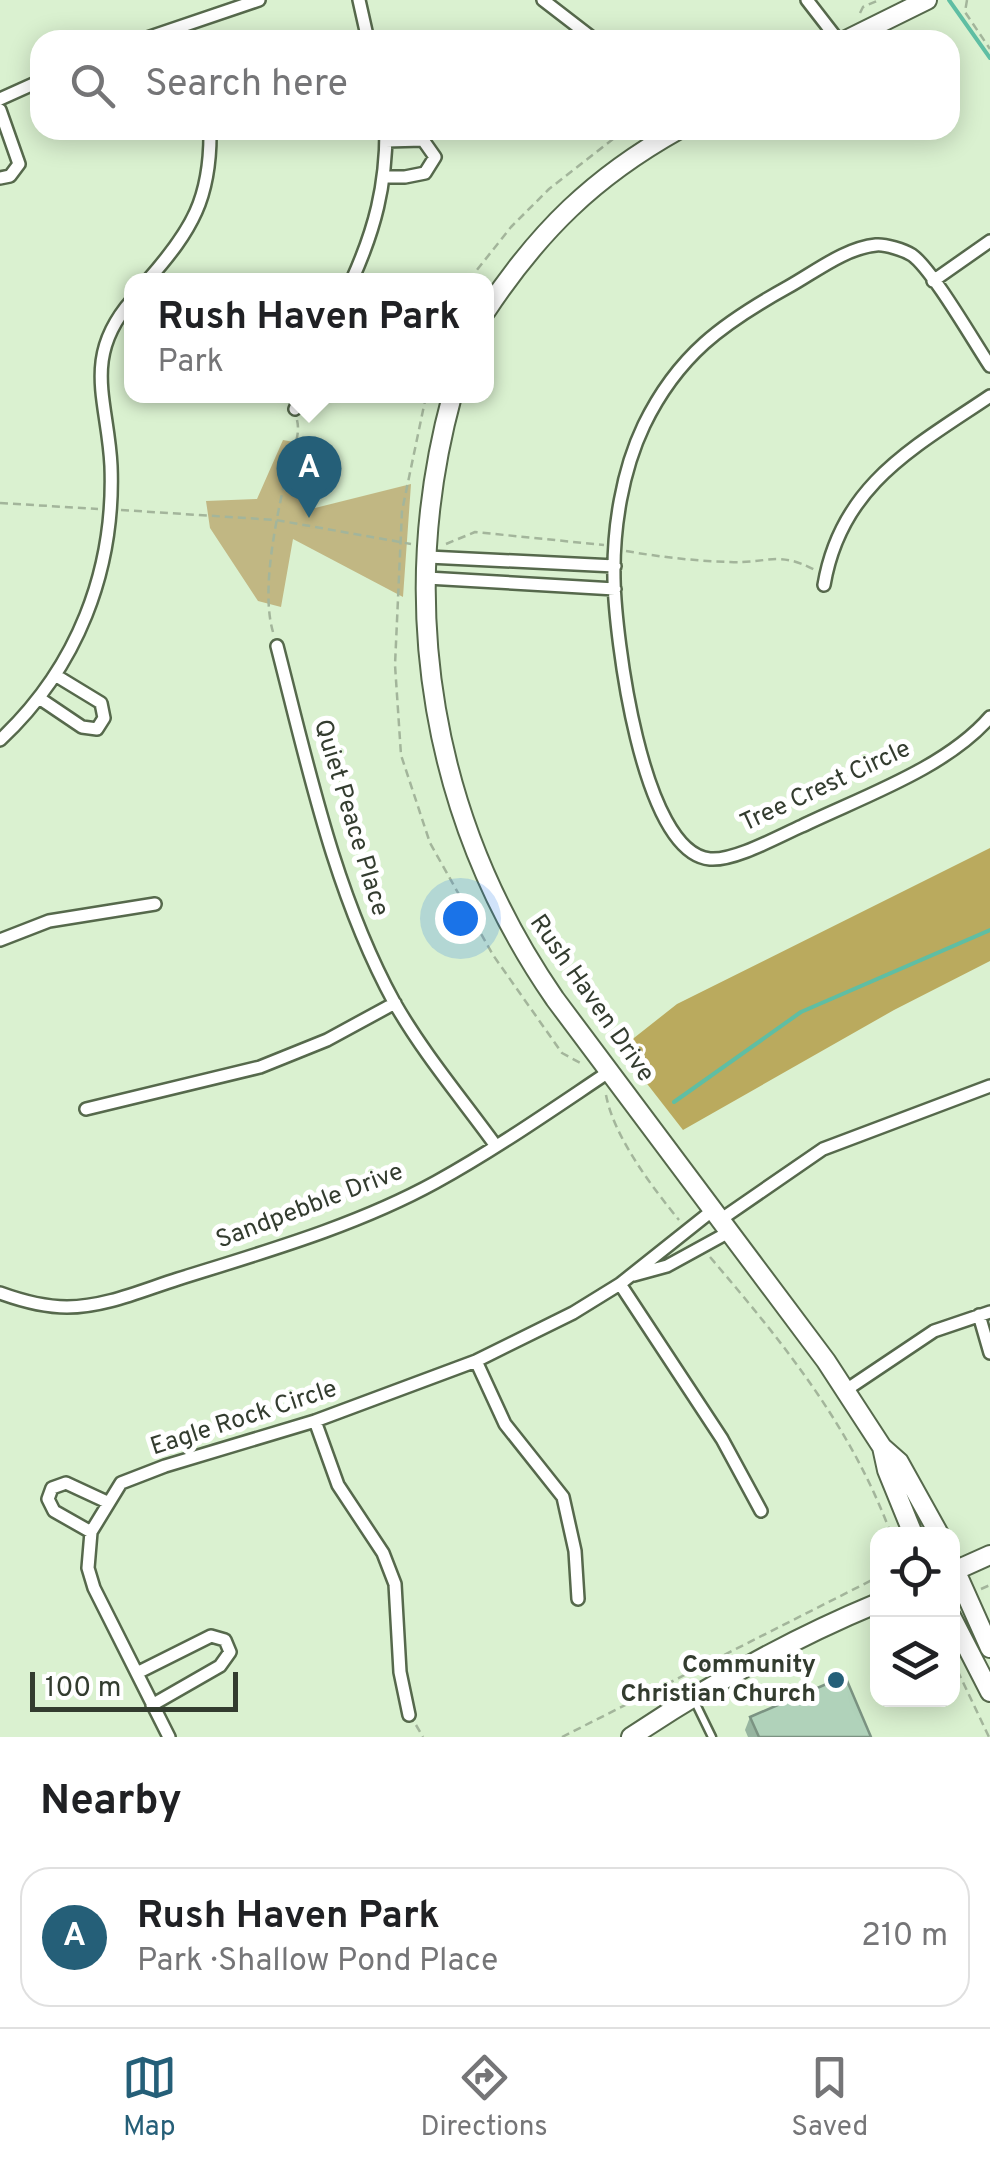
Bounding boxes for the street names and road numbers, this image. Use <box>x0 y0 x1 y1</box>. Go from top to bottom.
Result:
street label: Quiet Peace Place <box>305 716 395 920</box>
street label: Tree Crest Circle <box>736 734 916 840</box>
street label: Rush Haven Drive <box>521 909 661 1089</box>
street label: Sandpebble Drive <box>212 1157 408 1257</box>
street label: Eagle Rock Circle <box>147 1374 341 1464</box>

